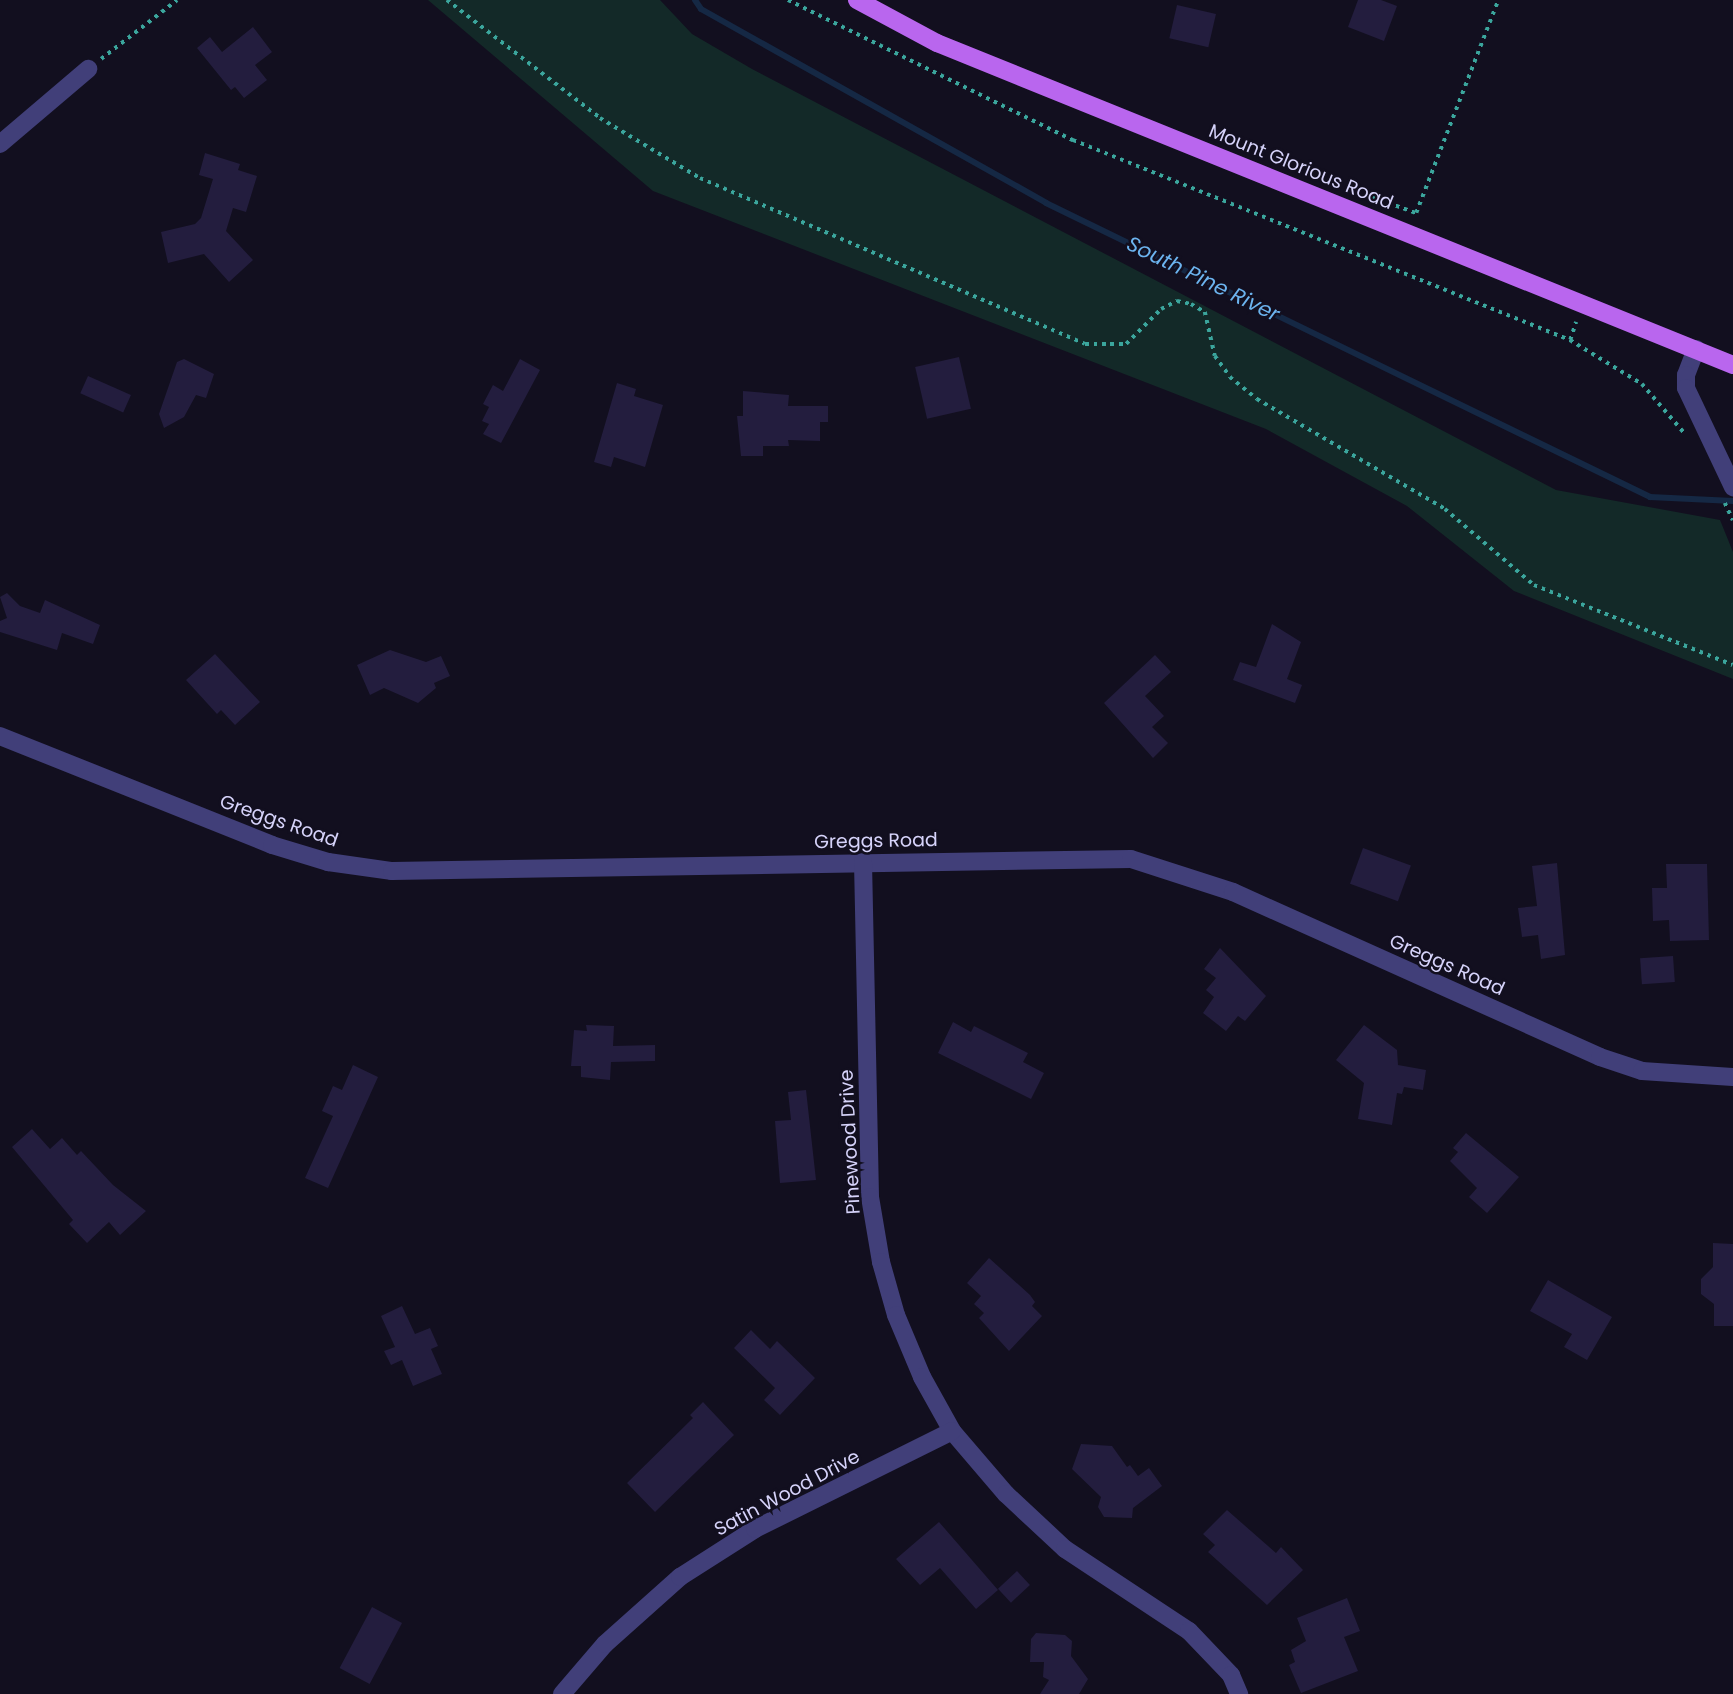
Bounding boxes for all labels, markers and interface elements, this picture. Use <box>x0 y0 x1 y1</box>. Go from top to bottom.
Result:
street label: Mount Glorious Road <box>1205 120 1397 214</box>
water label: South Pine River <box>1122 231 1284 327</box>
street label: Greggs Road <box>217 790 341 852</box>
street label: Greggs Road <box>814 829 938 853</box>
street label: Greggs Road <box>1386 929 1508 1001</box>
street label: Pinewood Drive <box>835 1069 865 1215</box>
street label: Satin Wood Drive <box>710 1445 864 1541</box>

